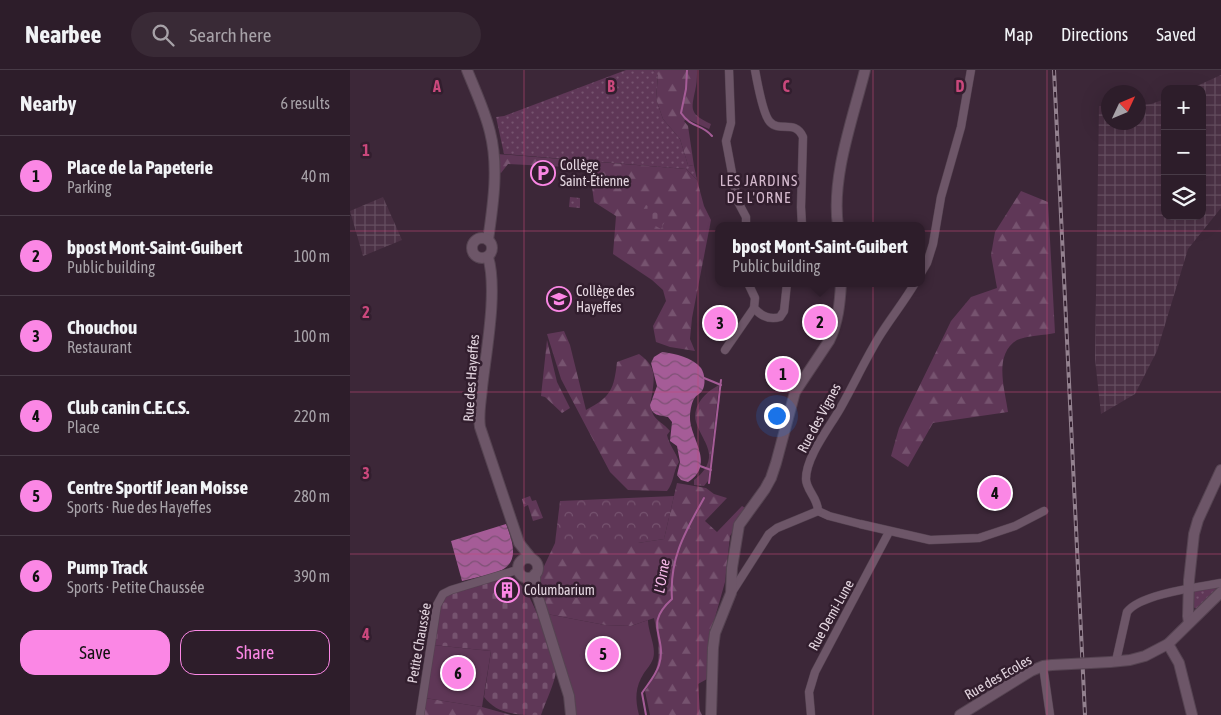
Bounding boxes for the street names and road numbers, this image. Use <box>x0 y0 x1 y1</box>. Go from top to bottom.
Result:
street label: Rue des Hayeffes <box>460 334 482 422</box>
street label: Rue des Vignes <box>794 381 844 455</box>
street label: Rue Demi-Lune <box>805 577 857 653</box>
street label: Petite Chaussée <box>404 602 434 684</box>
street label: Rue des Ecoles <box>962 651 1034 703</box>

